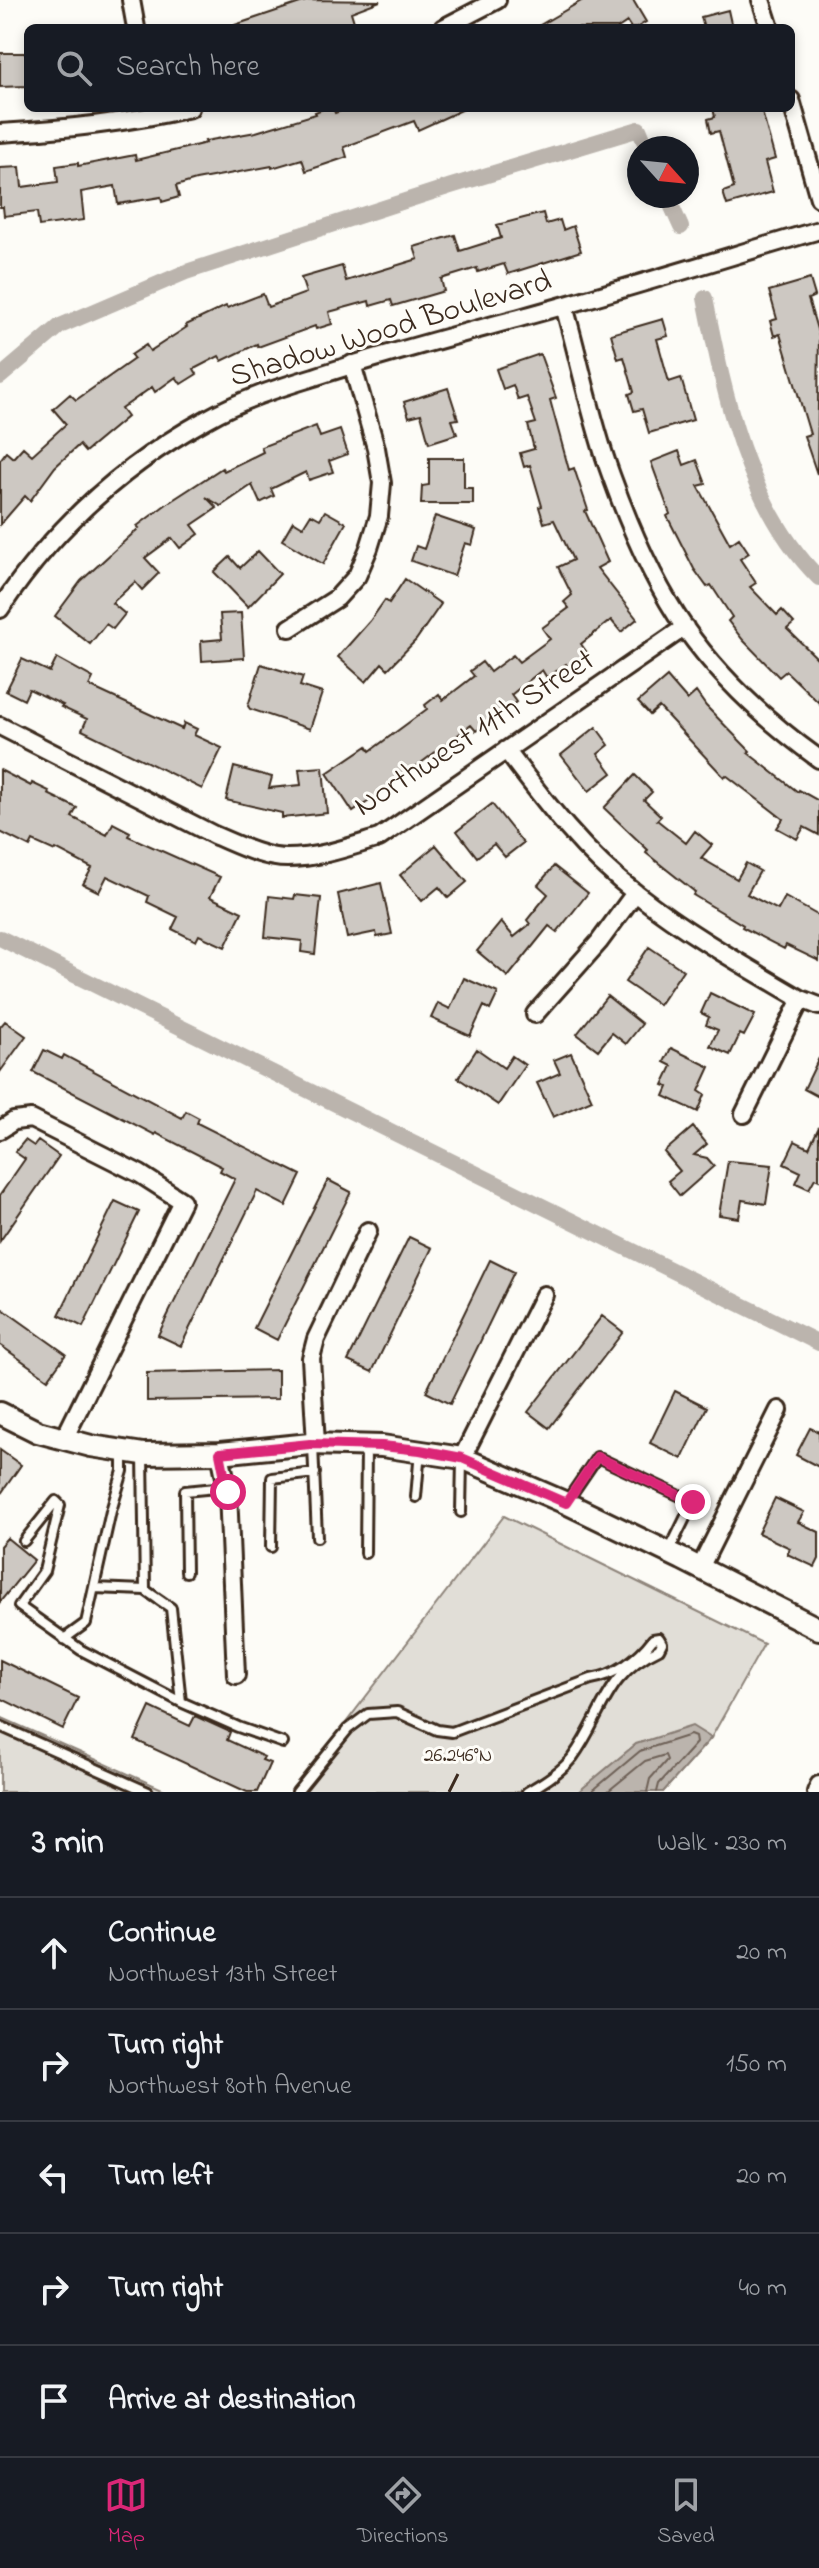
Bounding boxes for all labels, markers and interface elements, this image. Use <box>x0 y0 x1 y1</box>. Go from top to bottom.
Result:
search box <box>24 24 795 112</box>
icon: search <box>52 46 96 90</box>
text: Search here <box>116 46 260 90</box>
north arrow <box>627 136 699 208</box>
street label: Shadow Wood Boulevard <box>224 259 558 401</box>
street label: Northwest 11th Street <box>345 638 605 830</box>
route start <box>210 1474 246 1510</box>
route end <box>675 1484 711 1520</box>
text: 26.246°N <box>424 1742 492 1771</box>
text: 3 min <box>32 1819 104 1869</box>
text: Walk · 230 m <box>657 1825 787 1863</box>
text: Continue <box>108 1912 216 1956</box>
icon: ahead <box>32 1931 76 1975</box>
text: 20 m <box>736 1934 787 1972</box>
text: Northwest 13th Street <box>108 1956 338 1994</box>
text: Turn right <box>108 2024 223 2068</box>
icon: right <box>32 2043 76 2087</box>
text: 150 m <box>726 2046 787 2084</box>
text: Northwest 80th Avenue <box>108 2068 352 2106</box>
icon: left <box>32 2155 76 2199</box>
text: Turn left <box>108 2155 213 2199</box>
text: 20 m <box>736 2158 787 2196</box>
icon: right <box>32 2267 76 2311</box>
text: Turn right <box>108 2267 223 2311</box>
text: 40 m <box>738 2270 787 2308</box>
icon: arrive <box>32 2379 76 2423</box>
text: Arrive at destination <box>108 2379 356 2423</box>
tab: Map <box>104 2473 148 2553</box>
tab: Directions <box>357 2473 448 2553</box>
tab: Saved <box>657 2473 715 2553</box>

